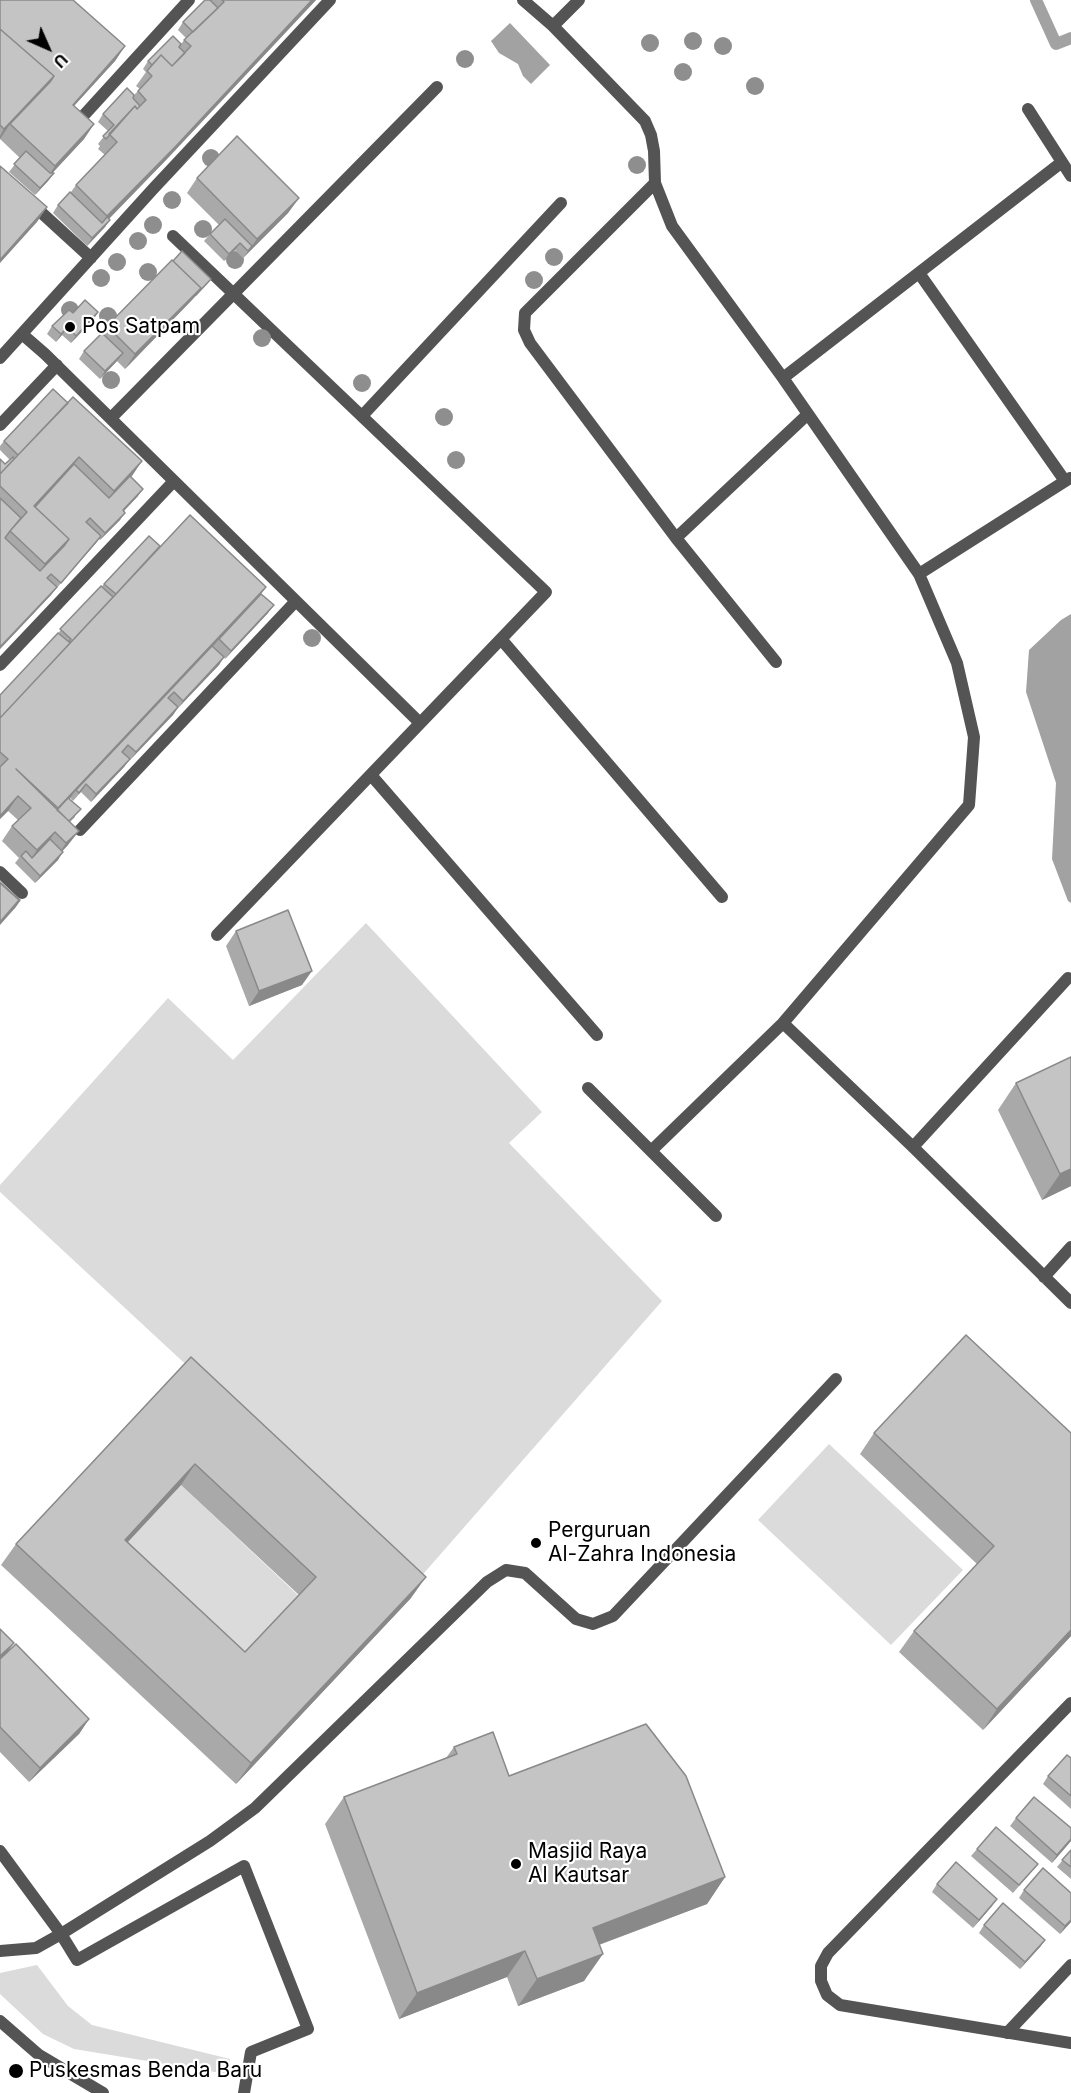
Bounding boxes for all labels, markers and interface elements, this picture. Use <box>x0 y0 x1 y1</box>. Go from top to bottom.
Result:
north arrow <box>18 18 78 78</box>
text: U <box>50 50 72 72</box>
place label: Pos Satpam <box>82 314 200 340</box>
marker: Pos Satpam <box>63 320 77 334</box>
place label: Perguruan Al-Zahra Indonesia <box>548 1518 736 1568</box>
marker: Perguruan Al-Zahra Indonesia <box>529 1536 543 1550</box>
place label: Masjid Raya Al Kautsar <box>528 1839 647 1889</box>
marker: Masjid Raya Al Kautsar <box>509 1857 523 1871</box>
place label: Puskesmas Benda Baru <box>29 2058 262 2084</box>
marker: Puskesmas Benda Baru <box>7 2062 25 2080</box>

